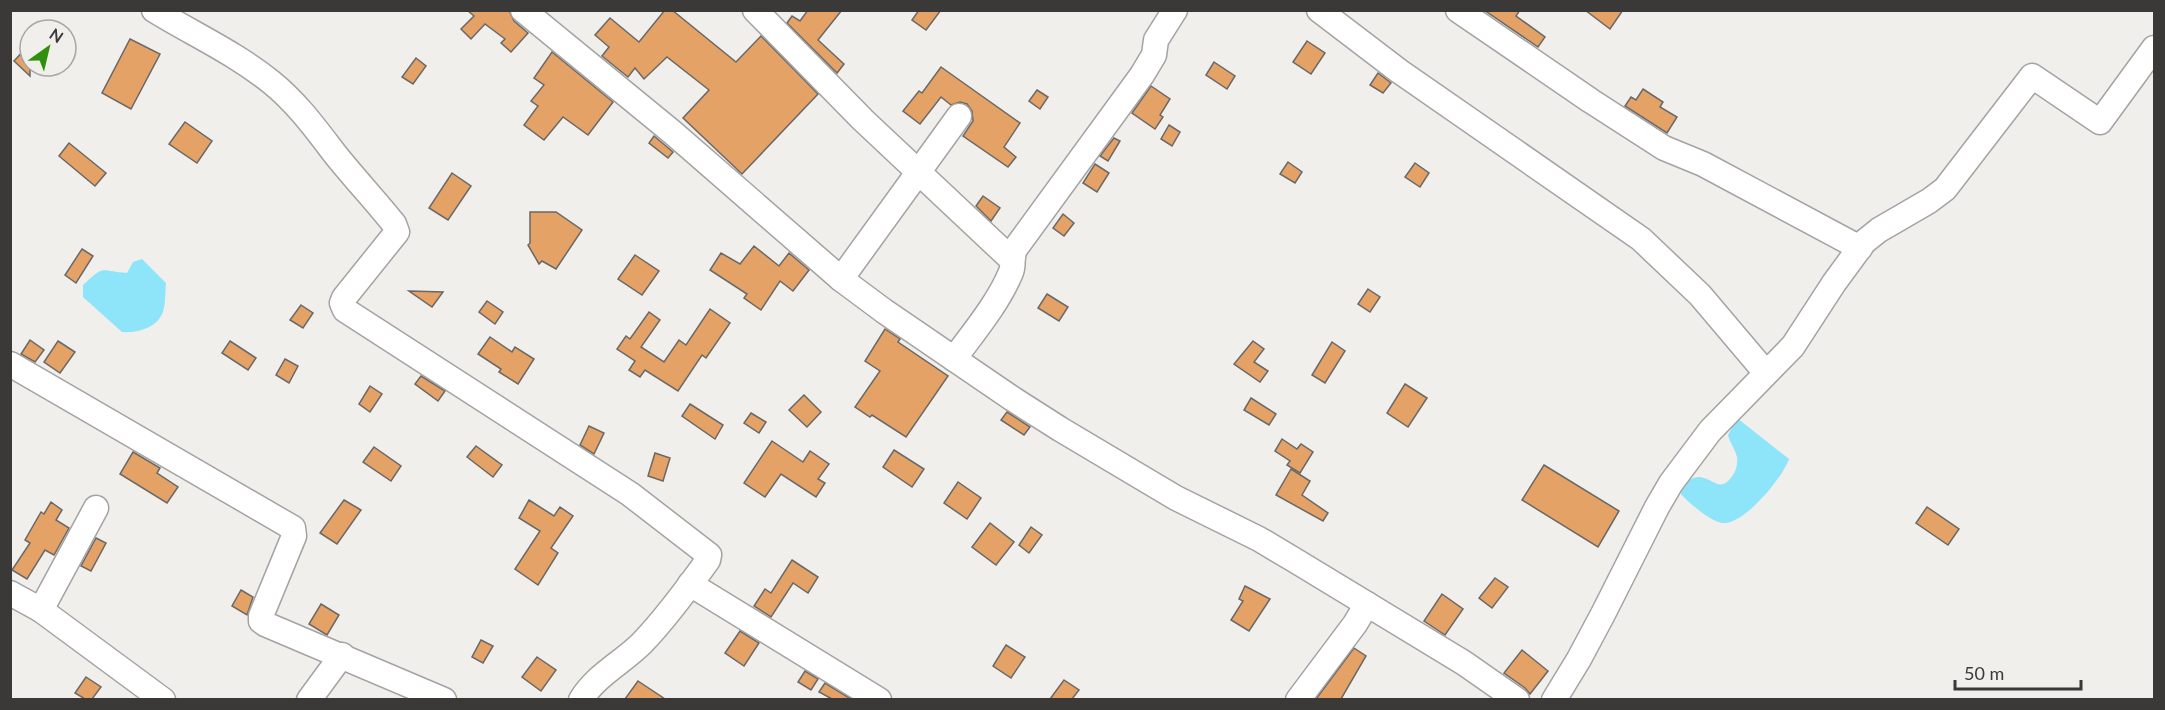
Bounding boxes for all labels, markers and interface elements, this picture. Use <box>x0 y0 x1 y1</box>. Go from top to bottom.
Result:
north arrow <box>18 18 78 78</box>
text: N <box>46 24 67 46</box>
scale bar <box>1955 653 2081 691</box>
text: 50 m <box>1964 662 2004 684</box>

